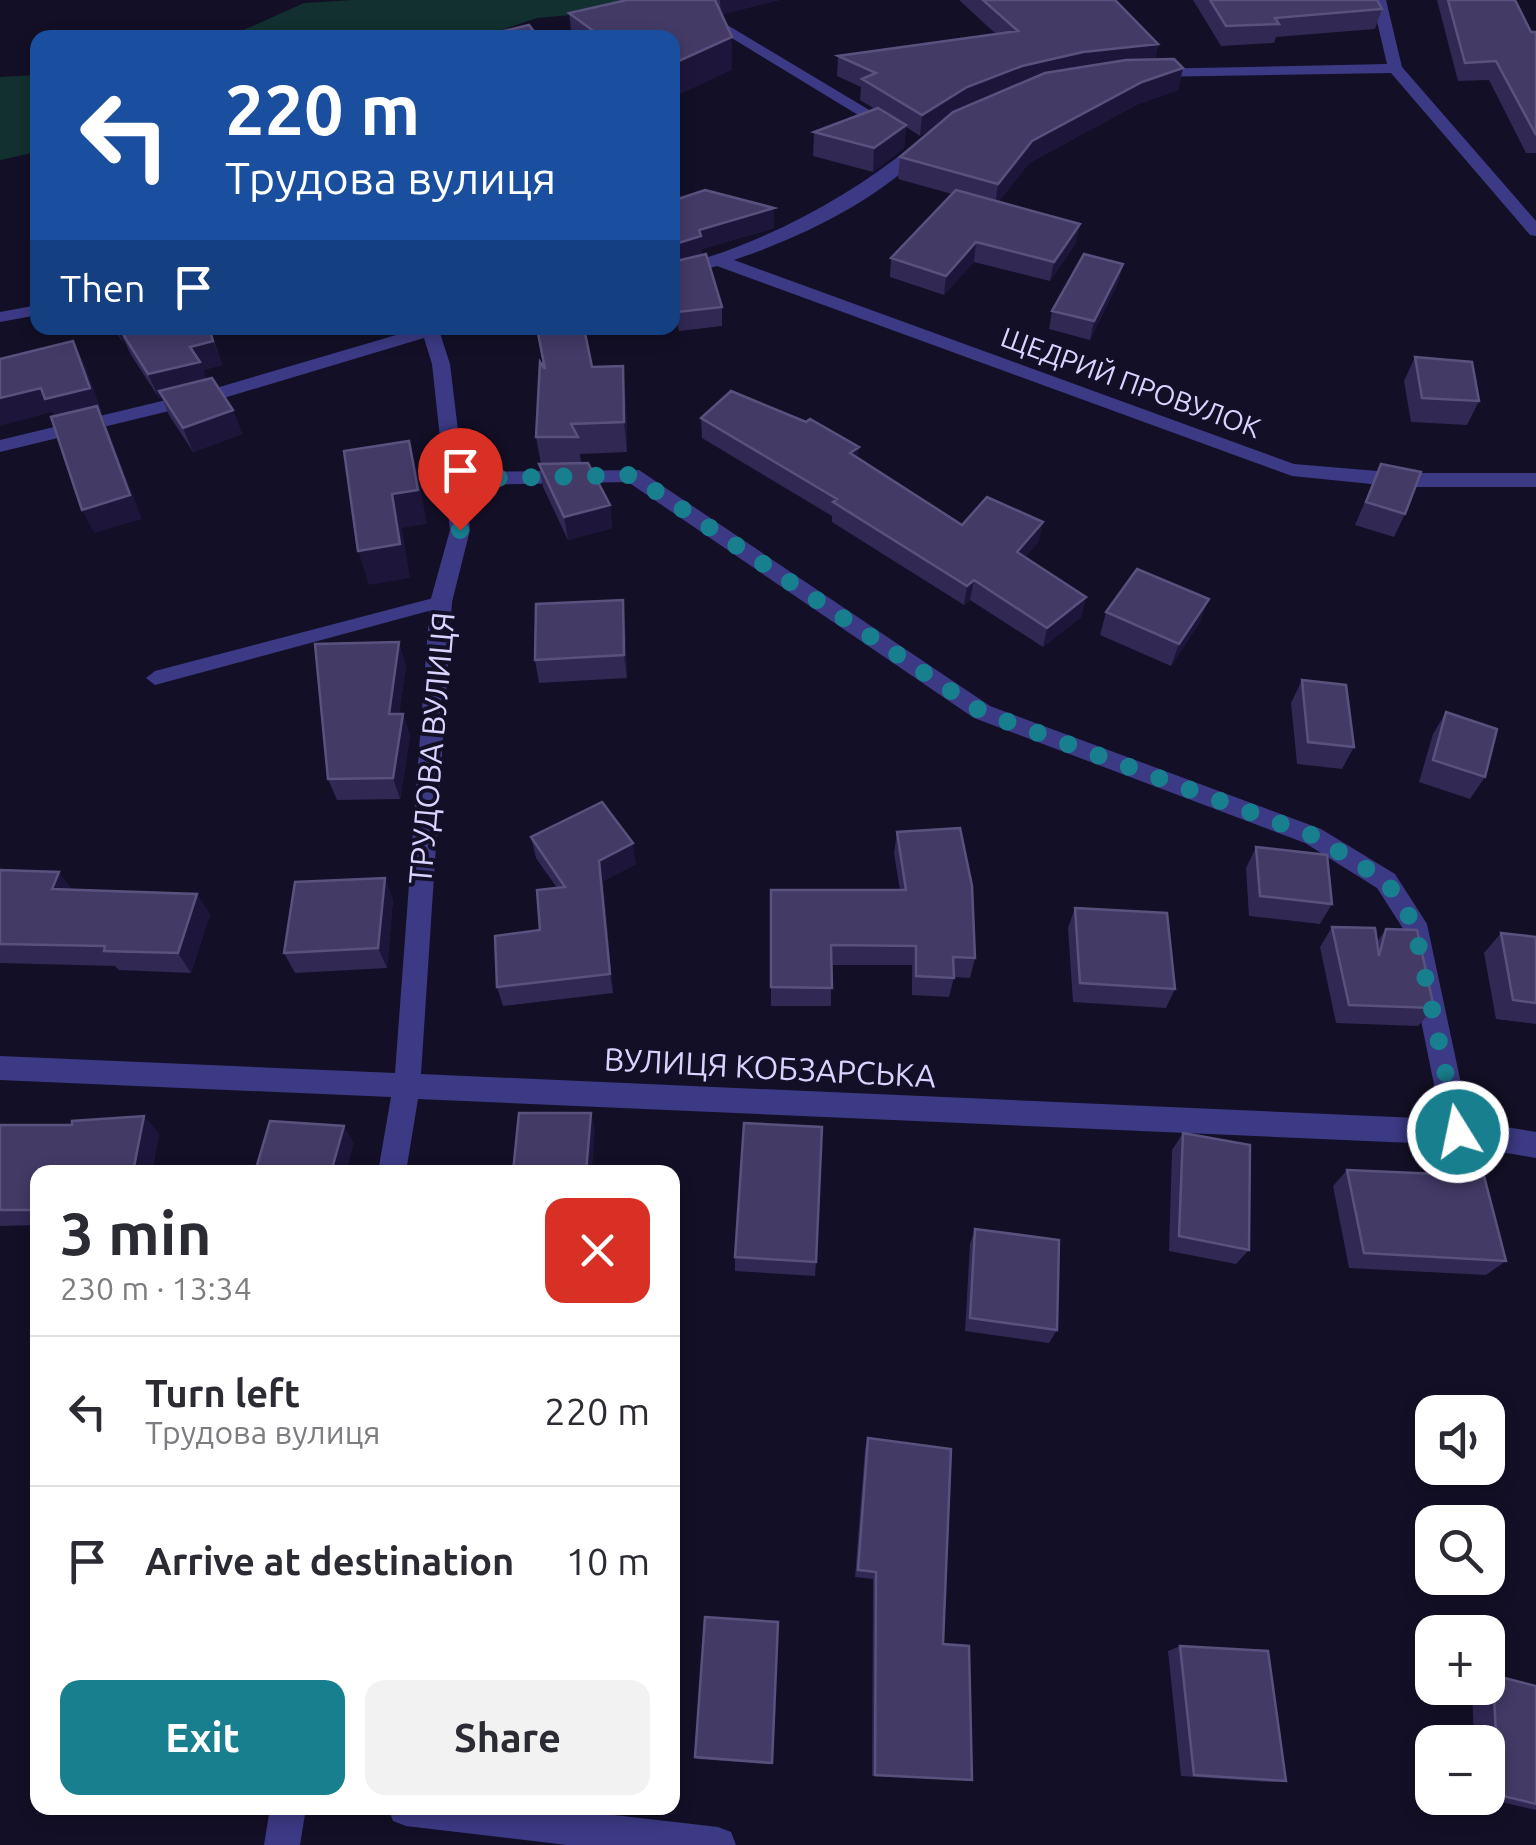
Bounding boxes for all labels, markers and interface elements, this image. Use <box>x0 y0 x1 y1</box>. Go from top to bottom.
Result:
icon: left <box>60 70 190 200</box>
text: 220 m <box>225 70 420 148</box>
text: Трудова вулиця <box>225 152 556 203</box>
icon: arrive <box>166 260 221 315</box>
text: Then <box>60 267 146 309</box>
street label: ЩЕДРИЙ ПРОВУЛОК <box>997 321 1265 443</box>
pin <box>418 428 503 531</box>
icon: arrive <box>433 443 488 498</box>
street label: ТРУДОВА ВУЛИЦЯ <box>401 611 461 885</box>
street label: ВУЛИЦЯ КОБЗАРСЬКА <box>603 1040 937 1094</box>
position arrow <box>1406 1080 1510 1184</box>
button: close <box>545 1198 650 1303</box>
text: 3 min <box>60 1199 212 1266</box>
text: 230 m · 13:34 <box>60 1270 252 1306</box>
text: Turn left <box>145 1372 300 1414</box>
icon: left <box>60 1384 115 1439</box>
text: 220 m <box>544 1390 650 1432</box>
map controls <box>1415 1395 1505 1815</box>
button: sound <box>1415 1395 1505 1485</box>
text: Трудова вулиця <box>145 1414 381 1450</box>
button: search <box>1415 1505 1505 1595</box>
icon: arrive <box>60 1534 115 1589</box>
text: Arrive at destination <box>145 1540 514 1582</box>
text: 10 m <box>566 1540 650 1582</box>
button: + <box>1415 1615 1505 1705</box>
button: Exit <box>60 1680 345 1795</box>
button: Share <box>365 1680 650 1795</box>
button: − <box>1415 1725 1505 1815</box>

